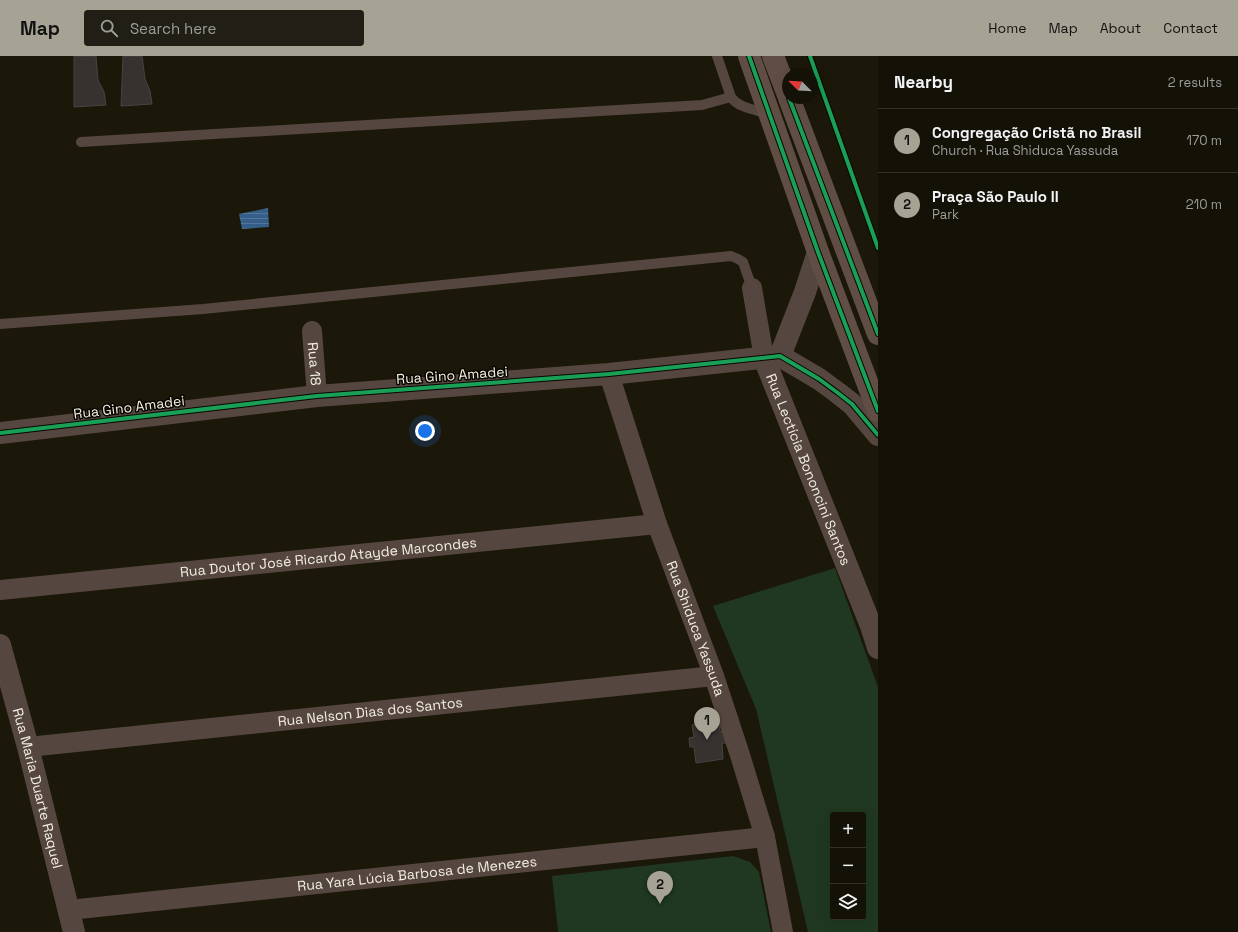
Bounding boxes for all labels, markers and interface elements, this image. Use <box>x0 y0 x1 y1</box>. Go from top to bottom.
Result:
search box <box>84 10 364 46</box>
text: Map <box>20 16 60 41</box>
icon: search <box>98 17 120 39</box>
text: Search here <box>130 19 216 38</box>
text: Home <box>988 19 1026 37</box>
text: Map <box>1048 19 1078 37</box>
text: About <box>1100 19 1141 37</box>
text: Contact <box>1163 19 1218 37</box>
north arrow <box>782 68 818 104</box>
text: Nearby <box>894 71 953 93</box>
text: 2 results <box>1168 74 1222 91</box>
text: Congregação Cristã no Brasil <box>932 123 1141 142</box>
text: 1 <box>904 132 910 149</box>
text: 170 m <box>1186 132 1222 149</box>
text: Church · Rua Shiduca Yassuda <box>932 142 1118 159</box>
text: Praça São Paulo II <box>932 187 1059 206</box>
text: 2 <box>903 196 911 213</box>
text: 210 m <box>1186 196 1222 213</box>
text: Park <box>932 206 959 223</box>
street label: Rua 18 <box>304 341 325 387</box>
street label: Rua Gino Amadei <box>396 362 508 388</box>
street label: Rua Lectícia Bononcini Santos <box>762 371 855 568</box>
street label: Rua Gino Amadei <box>72 391 186 423</box>
your location <box>415 421 435 441</box>
street label: Rua Doutor José Ricardo Atayde Marcondes <box>179 533 478 581</box>
street label: Rua Shiduca Yassuda <box>663 558 729 698</box>
street label: Rua Nelson Dias dos Santos <box>277 693 464 730</box>
street label: Rua Maria Duarte Raquel <box>9 706 67 870</box>
pin: 1 <box>694 707 720 740</box>
map controls <box>830 812 866 920</box>
button: + <box>830 812 866 848</box>
button: − <box>830 848 866 884</box>
street label: Rua Yara Lúcia Barbosa de Menezes <box>296 852 538 895</box>
pin: 2 <box>647 871 673 904</box>
button: layers <box>830 884 866 920</box>

